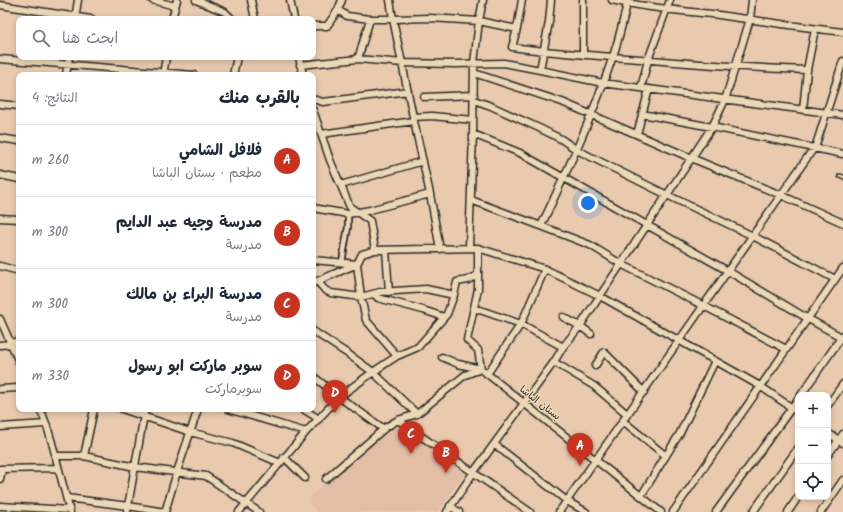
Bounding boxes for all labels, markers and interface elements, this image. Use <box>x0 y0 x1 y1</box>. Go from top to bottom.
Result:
search box <box>16 16 316 60</box>
icon: search <box>30 27 52 49</box>
text: ابحث هنا <box>62 27 118 51</box>
text: بالقرب منك <box>219 85 300 112</box>
text: النتائج: 4 <box>32 88 78 109</box>
text: فلافل الشامي <box>179 139 262 163</box>
text: 260 m <box>32 150 69 171</box>
text: A <box>283 150 291 171</box>
text: مطعم · بستان الباشا <box>152 163 262 184</box>
your location <box>578 193 598 213</box>
text: مدرسة وجيه عبد الدايم <box>116 211 262 235</box>
text: 300 m <box>32 222 68 243</box>
text: B <box>283 222 291 243</box>
text: مدرسة <box>226 235 262 256</box>
text: مدرسة البراء بن مالك <box>126 283 262 307</box>
text: 300 m <box>32 294 68 315</box>
text: C <box>283 294 291 315</box>
text: مدرسة <box>226 307 262 328</box>
text: سوبر ماركت ابو رسول <box>128 355 262 379</box>
text: 330 m <box>32 366 69 387</box>
text: D <box>283 366 291 387</box>
text: سوبرماركت <box>205 379 262 400</box>
pin: D <box>322 380 348 413</box>
street label: بستان الباشا <box>516 382 564 424</box>
map controls <box>795 392 831 500</box>
button: + <box>795 392 831 428</box>
pin: C <box>398 421 424 454</box>
button: − <box>795 428 831 464</box>
pin: A <box>567 433 593 466</box>
pin: B <box>433 440 459 473</box>
button: locate <box>795 464 831 500</box>

